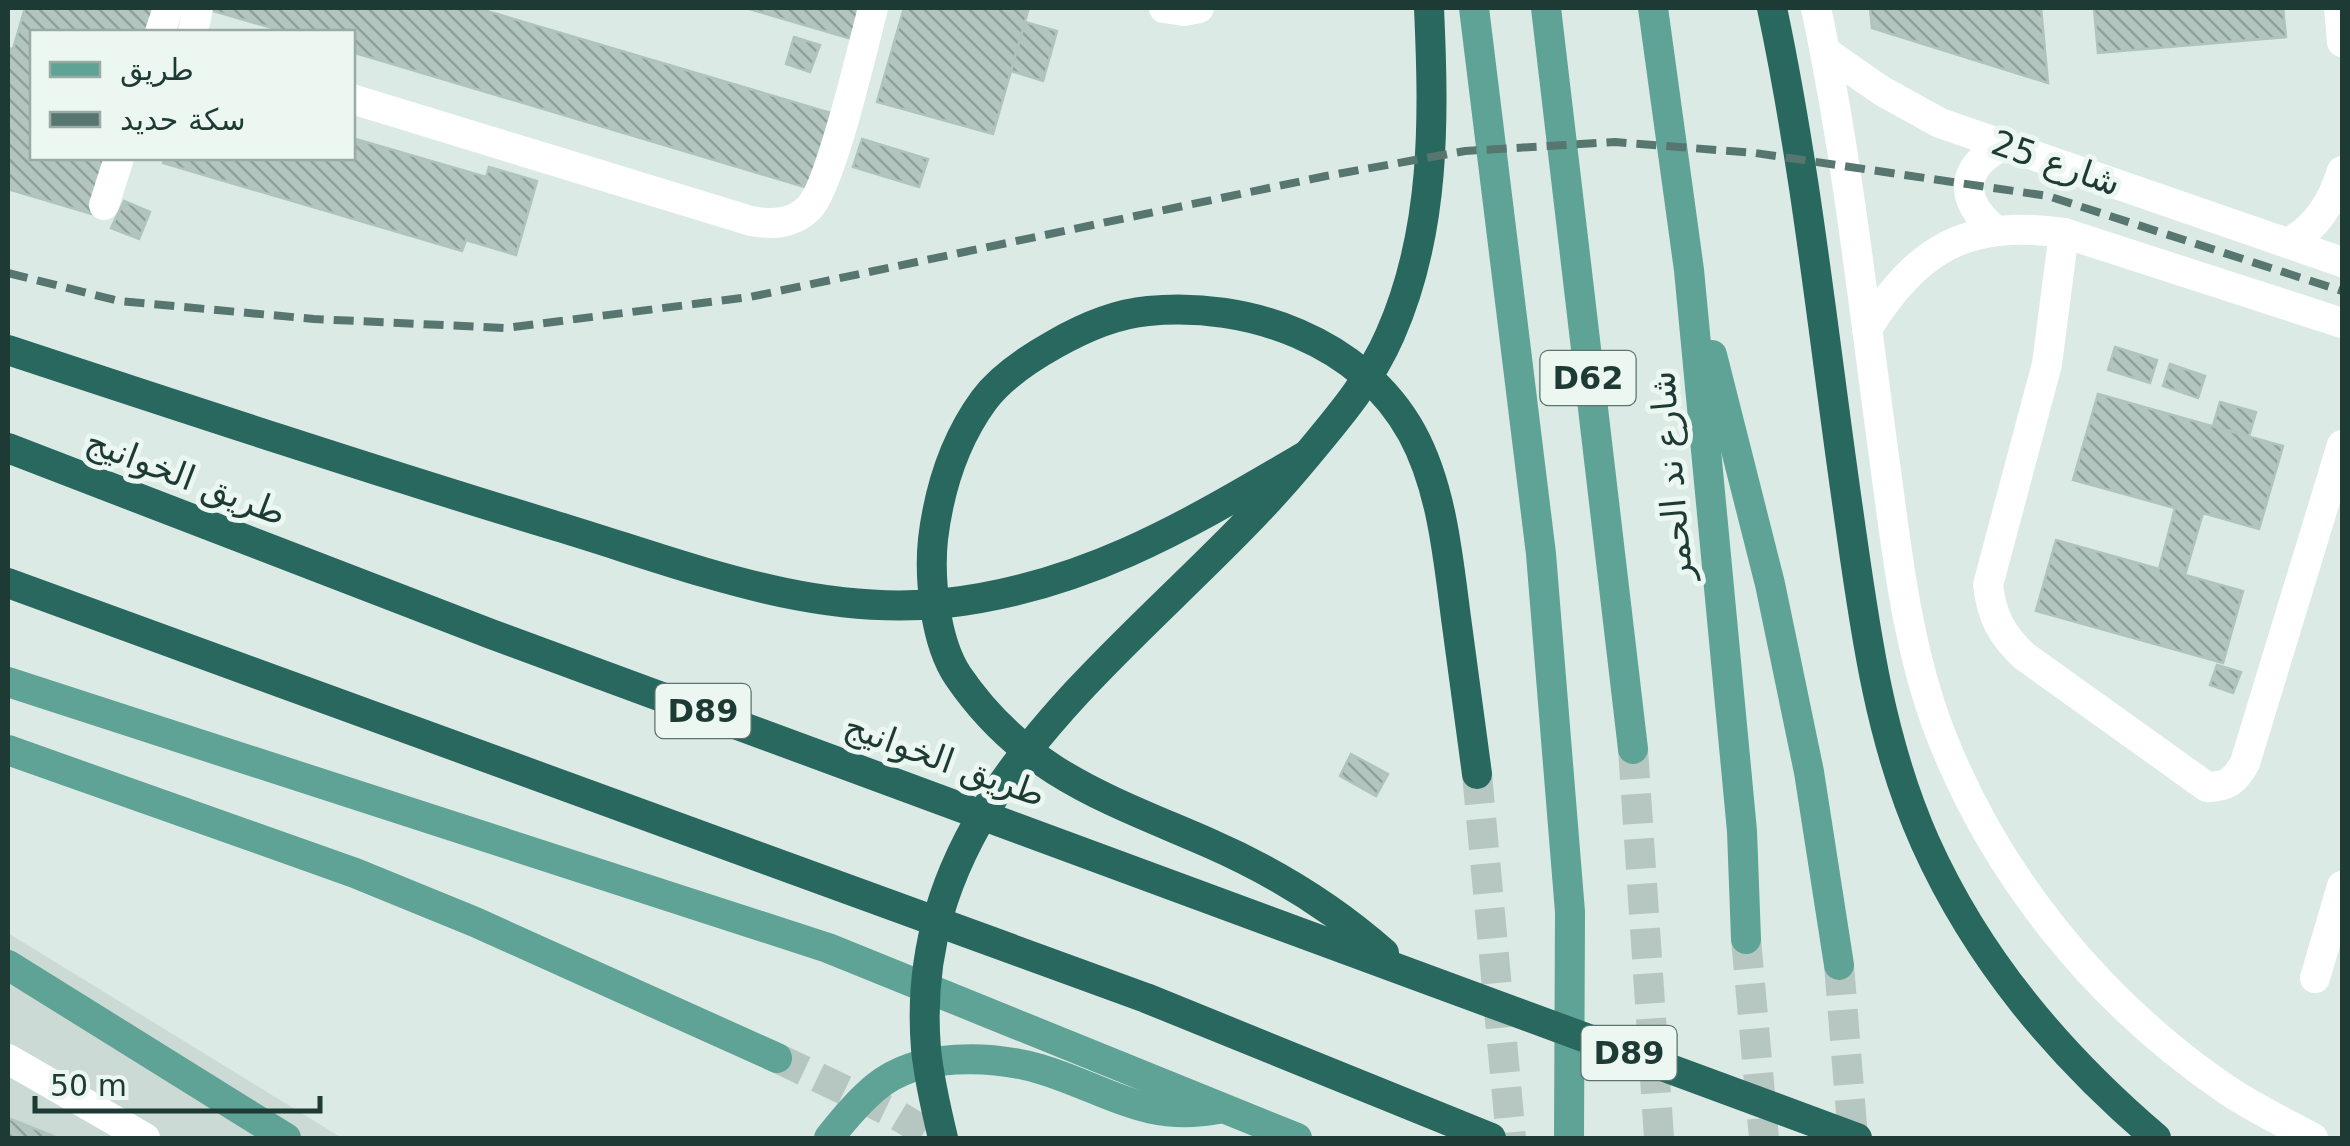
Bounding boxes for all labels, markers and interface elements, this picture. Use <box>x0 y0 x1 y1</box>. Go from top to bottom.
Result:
legend <box>30 30 355 160</box>
text: طريق <box>120 52 194 87</box>
text: سكة حديد <box>120 102 246 137</box>
street label: شارع 25 <box>1986 122 2126 205</box>
road number: D62 <box>1540 351 1636 405</box>
street label: شارع ند الحمر <box>1642 369 1701 585</box>
street label: طريق الخوانيج <box>80 421 292 534</box>
road number: D89 <box>656 684 750 738</box>
street label: طريق الخوانيج <box>839 705 1051 816</box>
road number: D89 <box>1582 1026 1676 1080</box>
scale bar <box>35 1051 320 1113</box>
text: 50 m <box>50 1068 127 1103</box>

